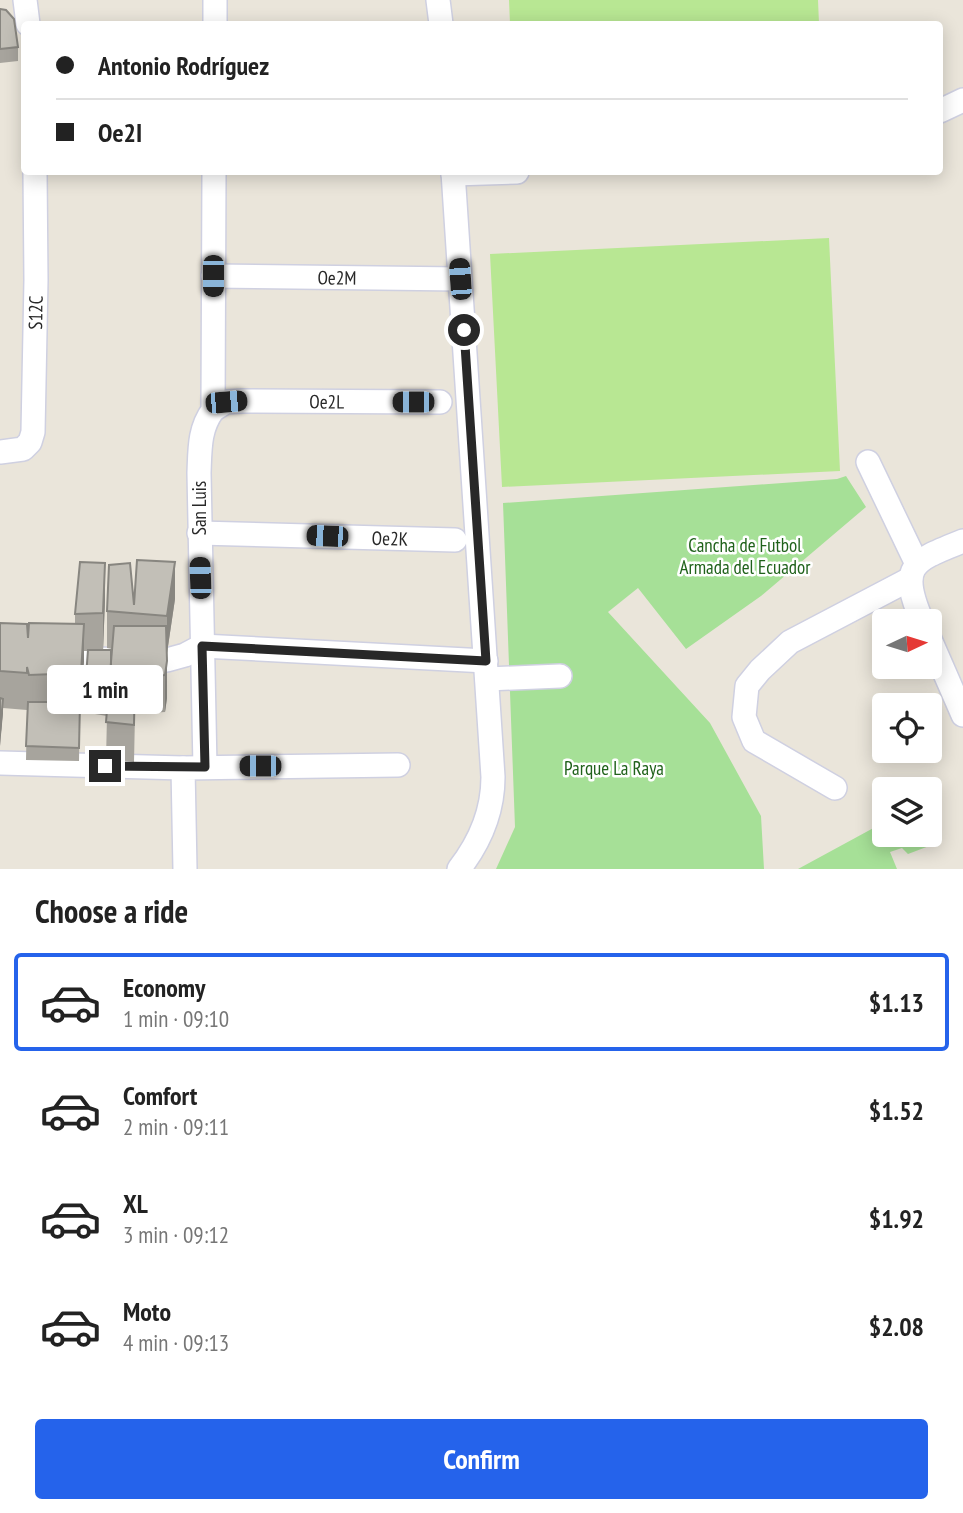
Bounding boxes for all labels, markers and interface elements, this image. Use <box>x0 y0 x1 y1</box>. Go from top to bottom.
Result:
text: Antonio Rodríguez <box>98 49 269 82</box>
text: Oe2I <box>98 116 142 149</box>
car <box>203 255 224 297</box>
car <box>449 257 472 301</box>
street label: Oe2M <box>317 265 357 290</box>
street label: S12C <box>23 295 48 330</box>
route start <box>448 314 480 346</box>
street label: Oe2L <box>309 389 344 414</box>
car <box>205 390 248 414</box>
car <box>393 392 435 413</box>
street label: San Luis <box>187 481 211 535</box>
car <box>306 525 349 547</box>
street label: Oe2K <box>371 526 408 551</box>
park label: Cancha de Futbol Armada del Ecuador <box>680 533 811 579</box>
car <box>189 557 212 599</box>
north arrow <box>872 609 942 679</box>
map controls <box>872 609 942 847</box>
callout: 1 min <box>47 664 163 714</box>
text: 1 min <box>82 675 128 704</box>
button: locate <box>872 693 942 763</box>
route end <box>89 750 121 782</box>
car <box>240 756 282 777</box>
park label: Parque La Raya <box>564 756 664 780</box>
button: layers <box>872 777 942 847</box>
text: Choose a ride <box>35 890 188 932</box>
icon: car <box>39 971 102 1034</box>
text: Economy <box>123 971 205 1004</box>
text: $1.13 <box>869 986 924 1019</box>
text: 1 min · 09:10 <box>123 1004 229 1033</box>
icon: car <box>39 1079 102 1142</box>
text: Comfort <box>123 1079 197 1112</box>
text: $1.52 <box>869 1094 924 1127</box>
text: 2 min · 09:11 <box>123 1112 229 1141</box>
icon: car <box>39 1187 102 1250</box>
text: XL <box>123 1187 148 1220</box>
text: $1.92 <box>869 1202 924 1235</box>
text: 3 min · 09:12 <box>123 1220 229 1249</box>
icon: car <box>39 1295 102 1358</box>
text: Moto <box>123 1295 171 1328</box>
text: $2.08 <box>869 1310 924 1343</box>
text: 4 min · 09:13 <box>123 1328 229 1357</box>
button: Confirm <box>35 1419 928 1499</box>

